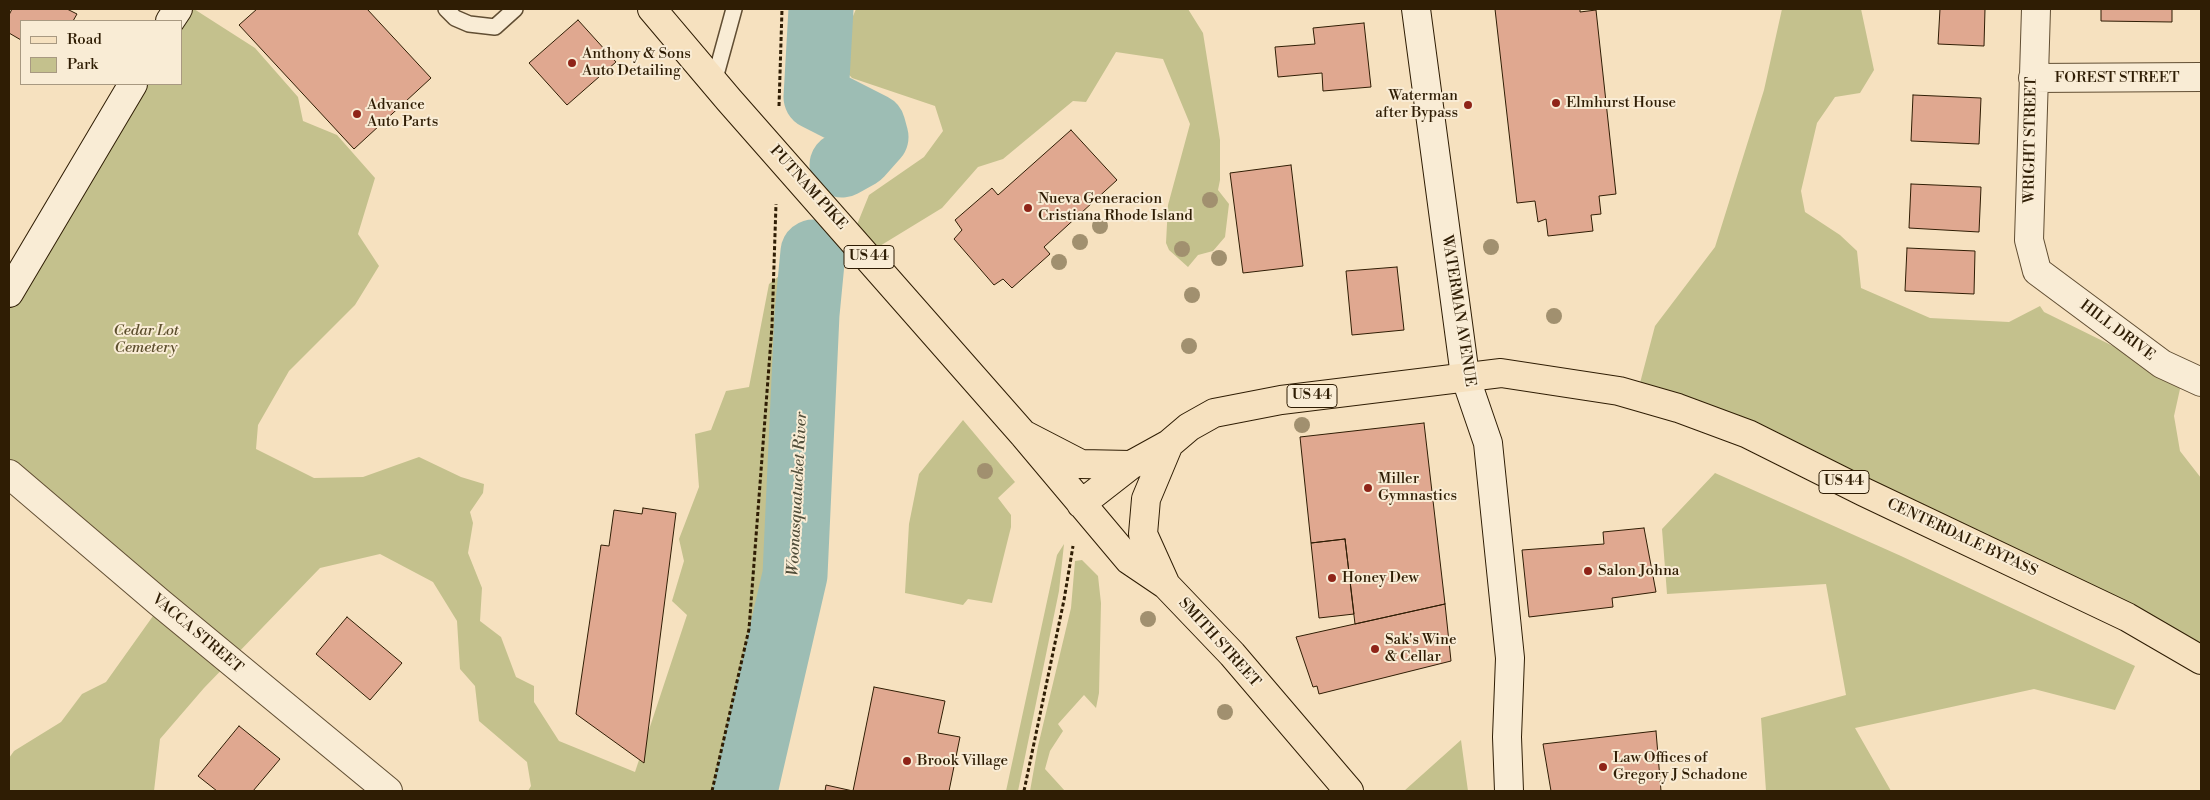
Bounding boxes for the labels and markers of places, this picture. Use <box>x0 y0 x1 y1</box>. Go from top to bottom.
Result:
place label: Anthony & Sons Auto Detailing <box>582 45 691 80</box>
marker: Anthony & Sons Auto Detailing <box>566 57 578 69</box>
place label: Waterman after Bypass <box>1375 87 1458 122</box>
place label: Elmhurst House <box>1566 94 1676 112</box>
place label: Advance Auto Parts <box>367 96 438 131</box>
marker: Elmhurst House <box>1550 97 1562 109</box>
marker: Waterman after Bypass <box>1462 99 1474 111</box>
marker: Advance Auto Parts <box>351 108 363 120</box>
place label: Nueva Generacion Cristiana Rhode Island <box>1038 190 1193 225</box>
marker: Nueva Generacion Cristiana Rhode Island <box>1022 202 1034 214</box>
place label: Miller Gymnastics <box>1378 470 1457 505</box>
marker: Miller Gymnastics <box>1362 482 1374 494</box>
place label: Salon Johna <box>1598 562 1679 580</box>
marker: Salon Johna <box>1582 565 1594 577</box>
place label: Honey Dew <box>1342 569 1419 587</box>
marker: Honey Dew <box>1326 572 1338 584</box>
place label: Sak's Wine & Cellar <box>1385 631 1457 666</box>
marker: Sak's Wine & Cellar <box>1369 643 1381 655</box>
place label: Law Offices of Gregory J Schadone <box>1613 749 1748 784</box>
place label: Brook Village <box>917 752 1008 770</box>
marker: Brook Village <box>901 755 913 767</box>
marker: Law Offices of Gregory J Schadone <box>1597 761 1609 773</box>

